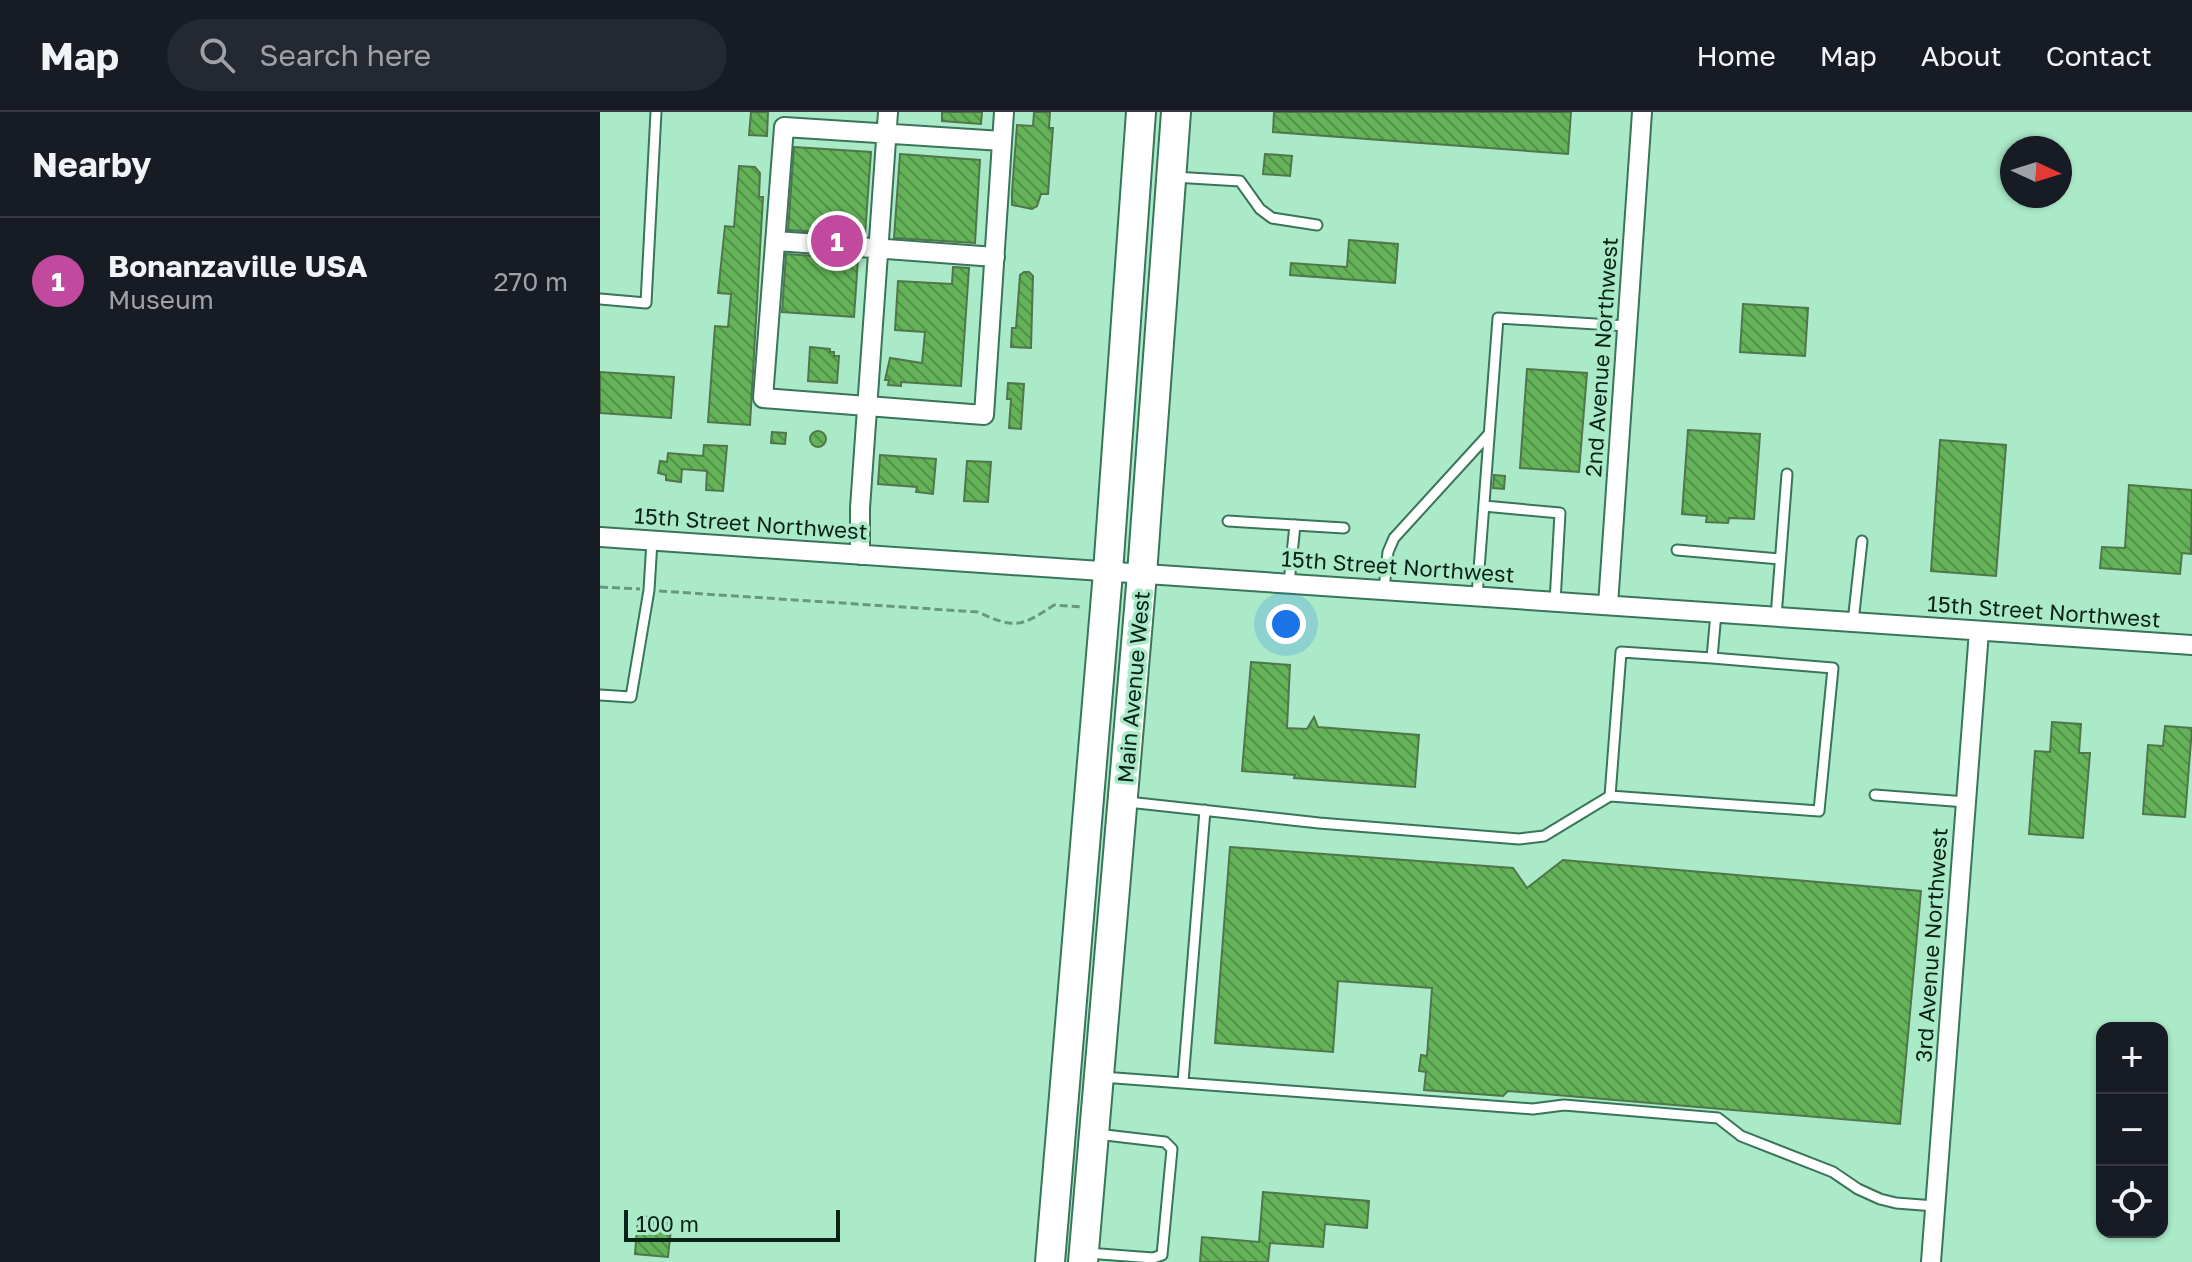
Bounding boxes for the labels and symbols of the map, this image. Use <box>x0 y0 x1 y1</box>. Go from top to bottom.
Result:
north arrow <box>2000 136 2072 208</box>
pin: 1 <box>811 211 863 271</box>
street label: 2nd Avenue Northwest <box>1579 236 1623 478</box>
street label: 15th Street Northwest <box>633 501 869 545</box>
street label: 15th Street Northwest <box>1280 544 1516 588</box>
street label: 15th Street Northwest <box>1926 589 2162 633</box>
street label: Main Avenue West <box>1111 590 1155 784</box>
your location <box>1266 604 1306 644</box>
street label: 3rd Avenue Northwest <box>1909 827 1953 1063</box>
scale bar <box>624 1206 840 1242</box>

